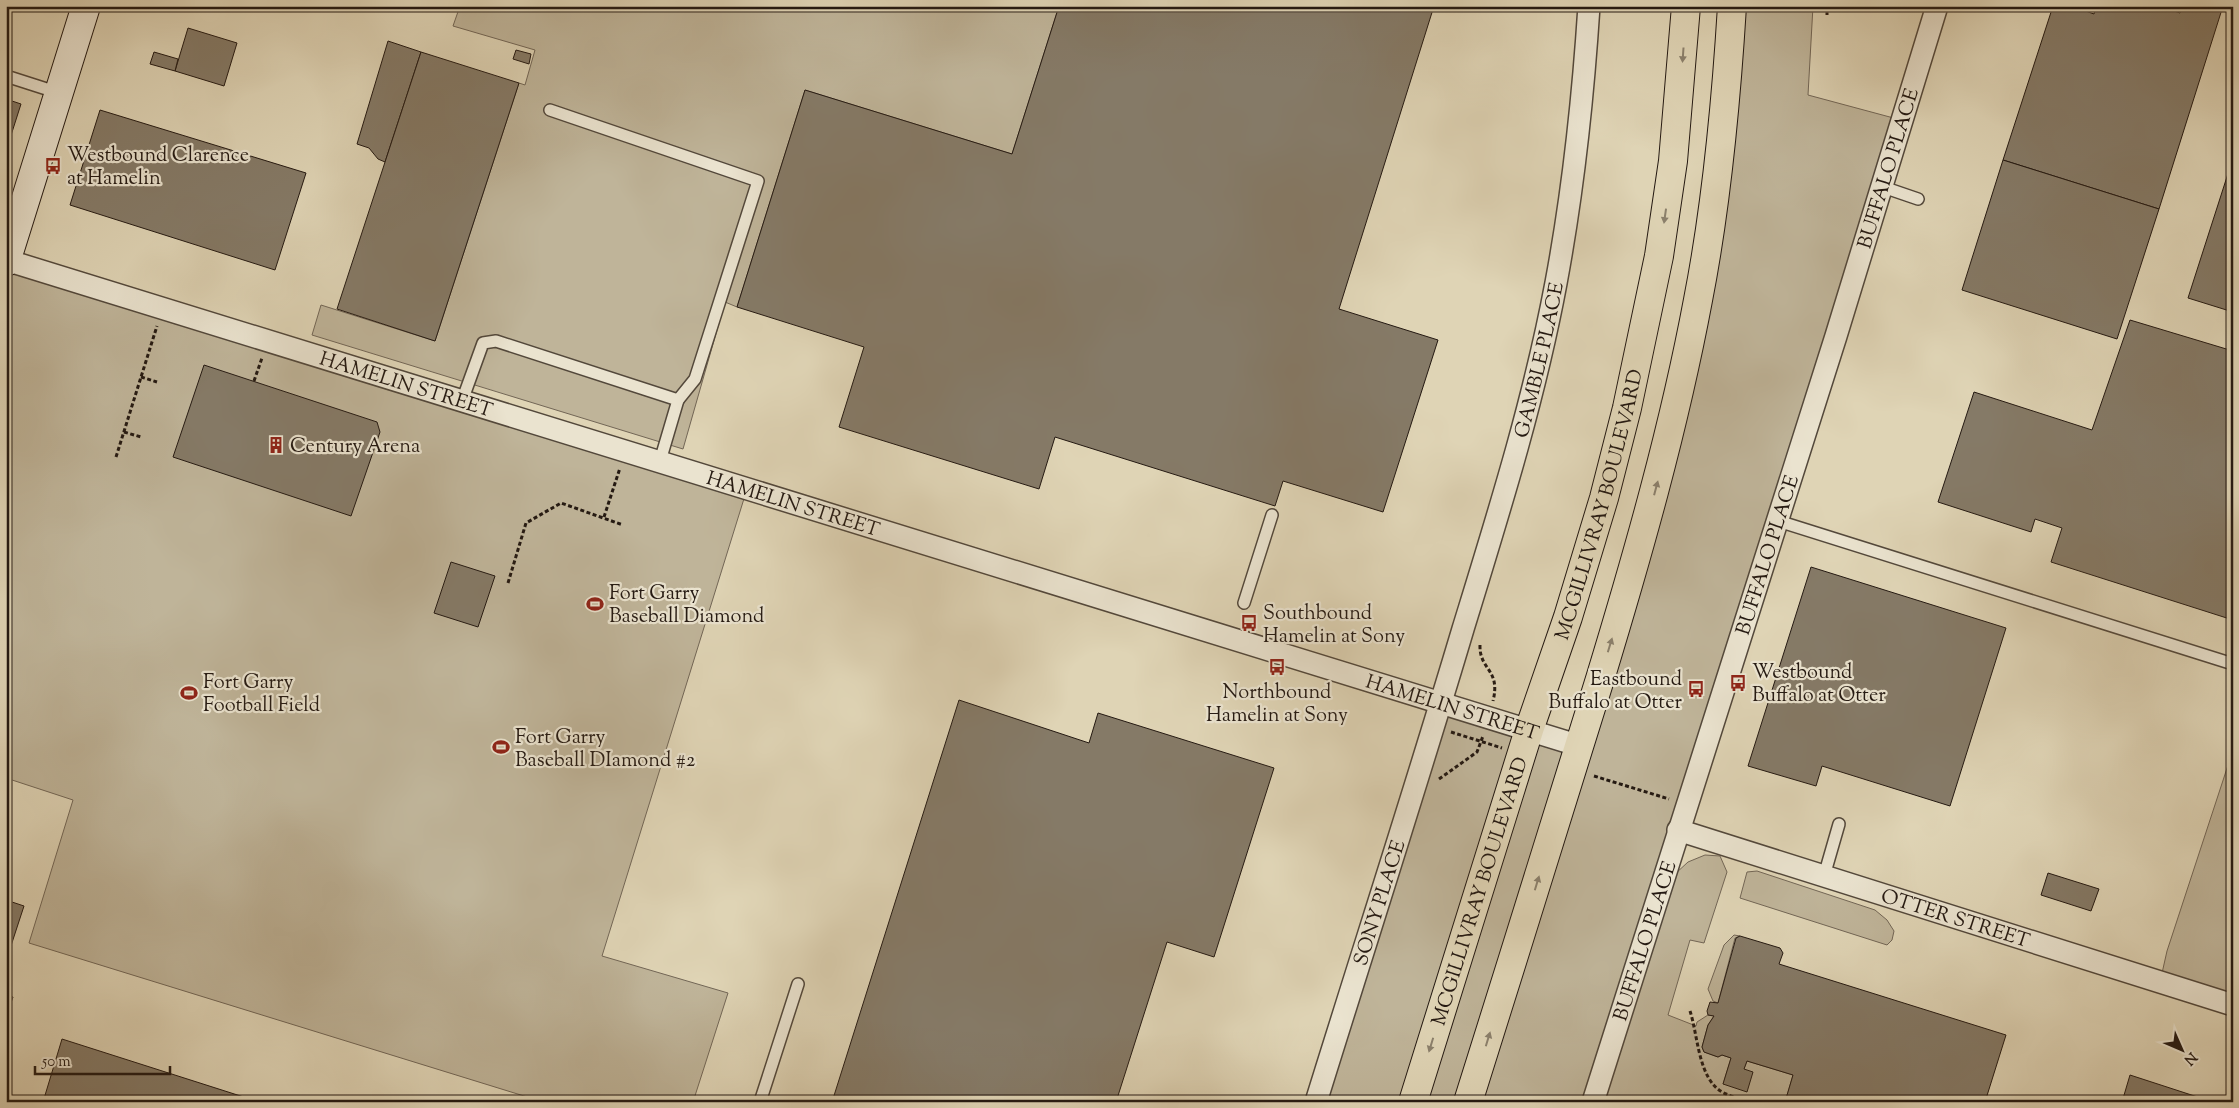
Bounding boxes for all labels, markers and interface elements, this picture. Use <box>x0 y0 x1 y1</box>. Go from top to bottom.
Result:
one-way arrow <box>1679 47 1687 63</box>
street label: BUFFALO PLACE <box>1852 85 1928 253</box>
place label: Westbound Clarence at Hamelin <box>67 142 249 194</box>
bus stop icon: Westbound Clarence at Hamelin <box>43 156 63 176</box>
one-way arrow <box>1661 209 1669 225</box>
street label: GAMBLE PLACE <box>1508 280 1573 441</box>
street label: HAMELIN STREET <box>315 346 496 426</box>
street label: MCGILLIVRAY BOULEVARD <box>1549 367 1652 645</box>
place label: Century Arena <box>290 433 420 462</box>
building icon: Century Arena <box>266 435 286 455</box>
street label: HAMELIN STREET <box>702 465 883 546</box>
street label: BUFFALO PLACE <box>1730 472 1808 639</box>
one-way arrow <box>1652 481 1660 496</box>
place label: Fort Garry Baseball Diamond <box>609 580 764 632</box>
sports icon: Fort Garry Baseball Diamond <box>585 594 605 614</box>
place label: Southbound Hamelin at Sony <box>1263 600 1405 652</box>
bus stop icon: Southbound Hamelin at Sony <box>1239 613 1259 633</box>
one-way arrow <box>1607 637 1615 652</box>
bus stop icon: Northbound Hamelin at Sony <box>1267 657 1287 677</box>
place label: Westbound Buffalo at Otter <box>1752 659 1886 711</box>
place label: Eastbound Buffalo at Otter <box>1548 666 1682 718</box>
place label: Fort Garry Football Field <box>203 669 320 721</box>
street label: HAMELIN STREET <box>1362 669 1542 749</box>
bus stop icon: Westbound Buffalo at Otter <box>1728 673 1748 693</box>
place label: Northbound Hamelin at Sony <box>1206 679 1348 731</box>
bus stop icon: Eastbound Buffalo at Otter <box>1686 679 1706 699</box>
sports icon: Fort Garry Football Field <box>179 683 199 703</box>
place label: Fort Garry Baseball DIamond #2 <box>515 724 695 776</box>
sports icon: Fort Garry Baseball DIamond #2 <box>491 737 511 757</box>
street label: MCGILLIVRAY BOULEVARD <box>1426 754 1537 1030</box>
street label: SONY PLACE <box>1348 837 1414 970</box>
street label: BUFFALO PLACE <box>1608 858 1685 1025</box>
one-way arrow <box>1533 876 1541 891</box>
street label: OTTER STREET <box>1877 883 2033 957</box>
north arrow <box>2156 1026 2206 1076</box>
one-way arrow <box>1485 1031 1493 1046</box>
one-way arrow <box>1427 1038 1434 1053</box>
scale bar <box>35 1043 170 1075</box>
text: N <box>2179 1047 2201 1069</box>
text: 50 m <box>41 1052 71 1073</box>

